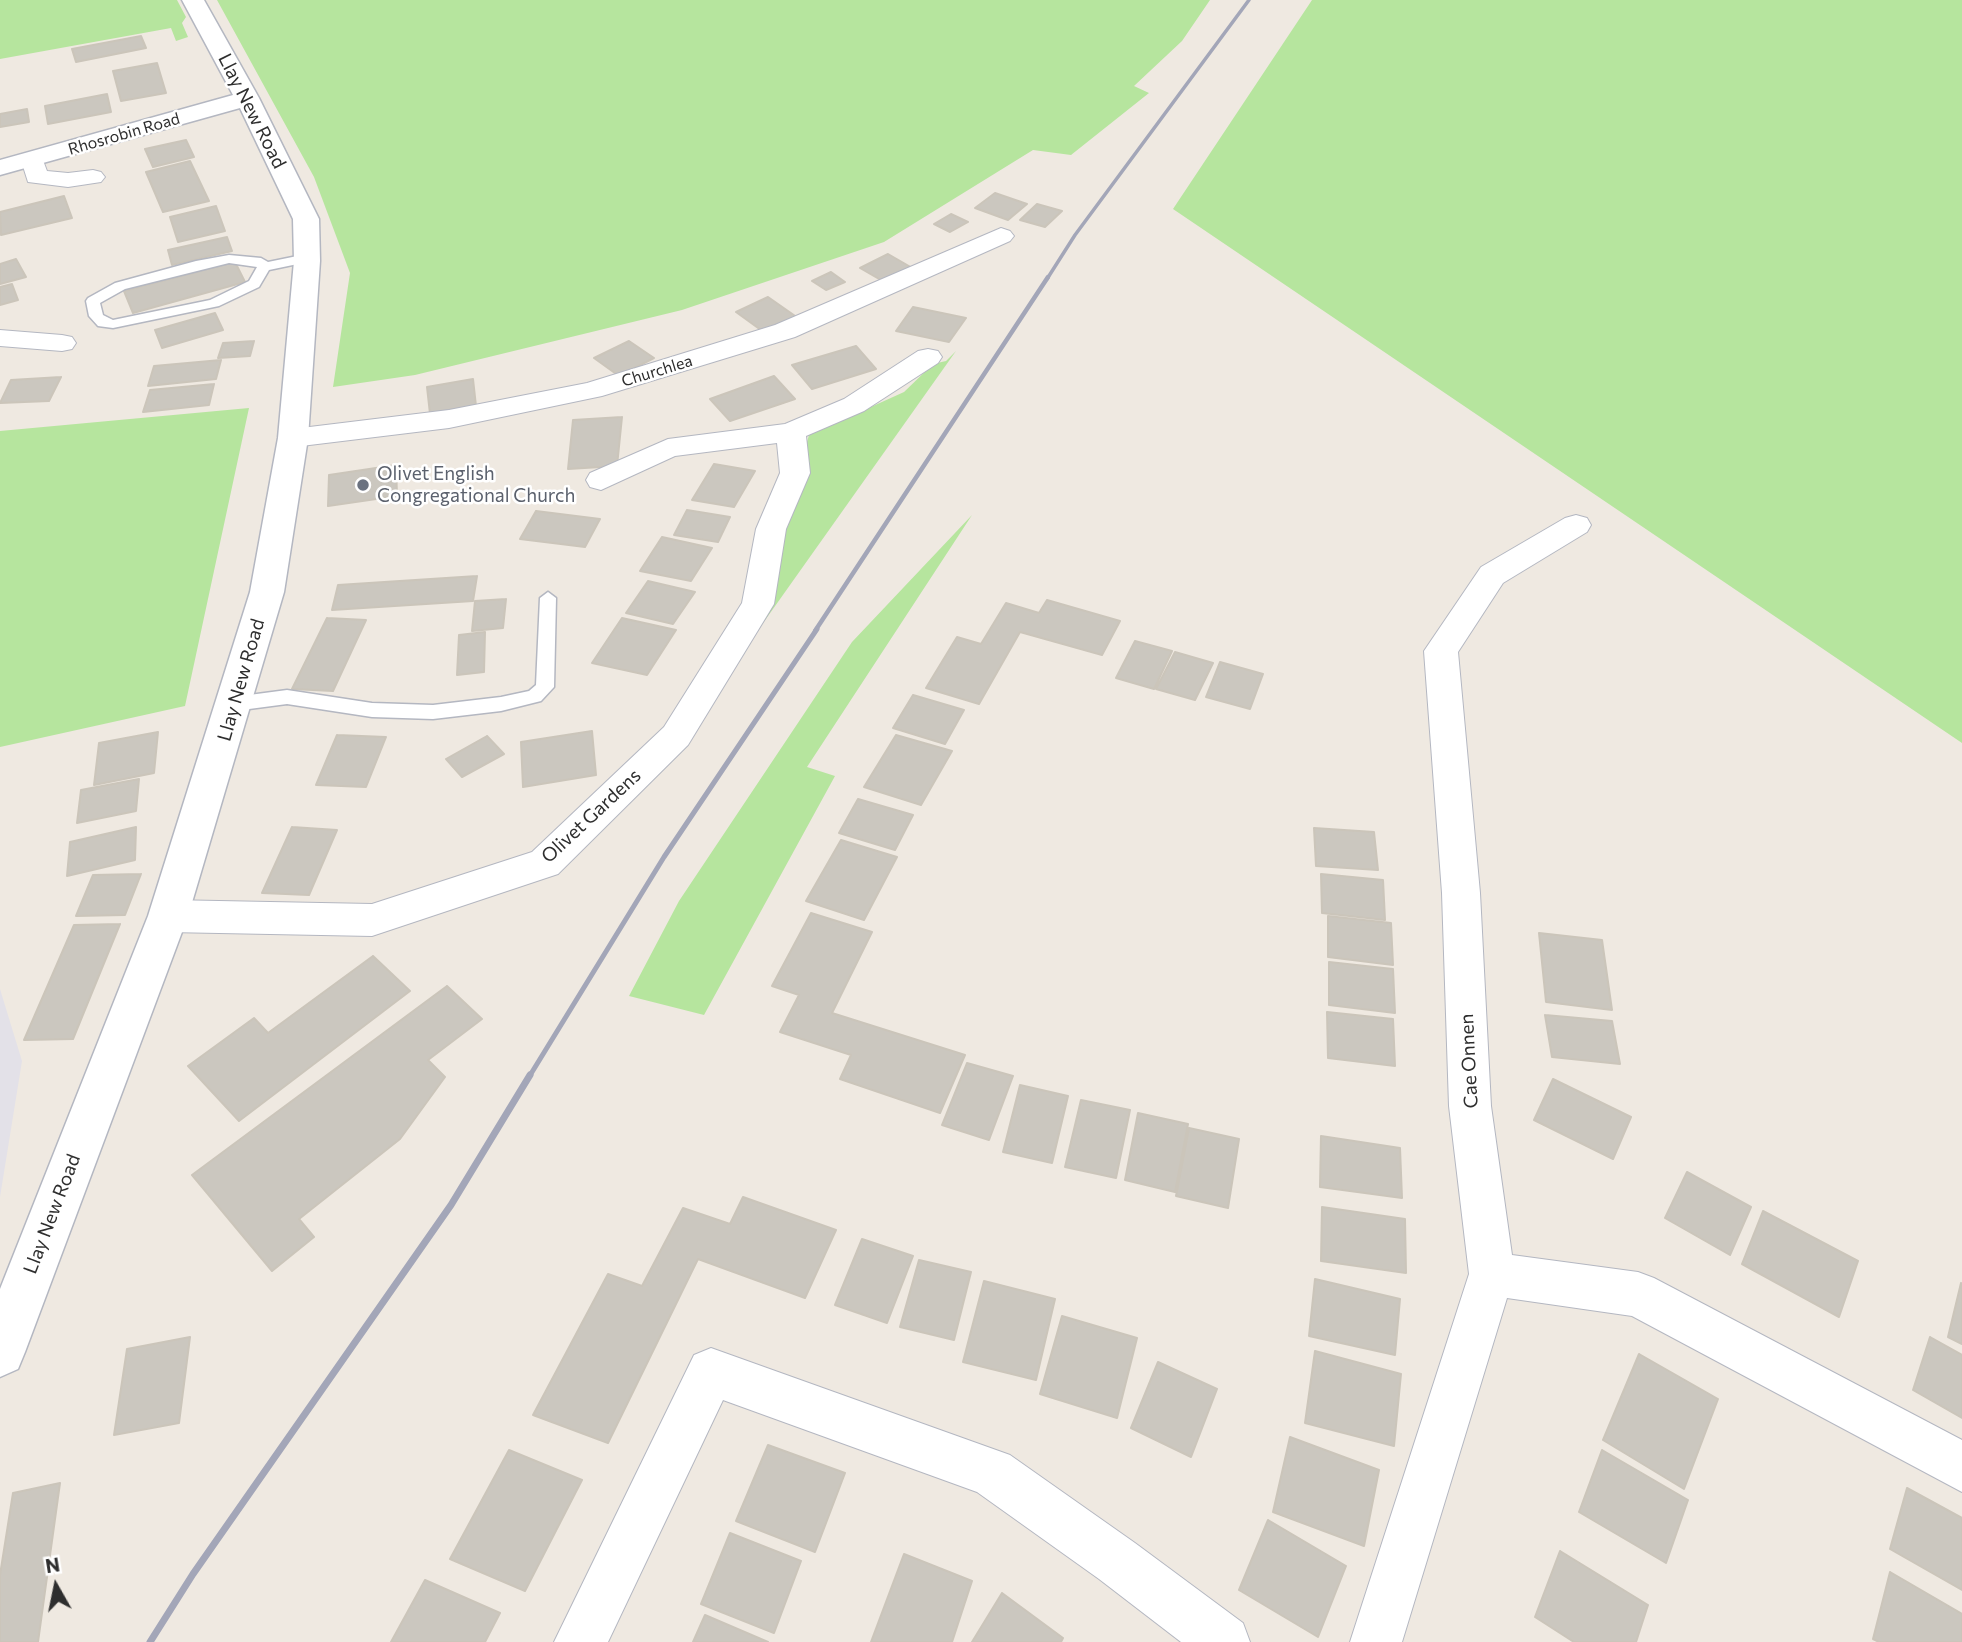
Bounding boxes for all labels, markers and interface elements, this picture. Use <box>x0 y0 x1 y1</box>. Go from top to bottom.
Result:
street label: Llay New Road <box>213 50 291 172</box>
street label: Rhosrobin Road <box>66 109 182 159</box>
street label: Churchlea <box>619 351 695 391</box>
place label: Olivet English Congregational Church <box>377 463 575 507</box>
marker: Olivet English Congregational Church <box>355 477 371 493</box>
street label: Llay New Road <box>213 616 269 744</box>
street label: Olivet Gardens <box>537 764 645 868</box>
street label: Cae Onnen <box>1455 1013 1483 1109</box>
street label: Llay New Road <box>19 1151 85 1277</box>
north arrow <box>21 1551 91 1621</box>
text: N <box>44 1552 61 1577</box>

